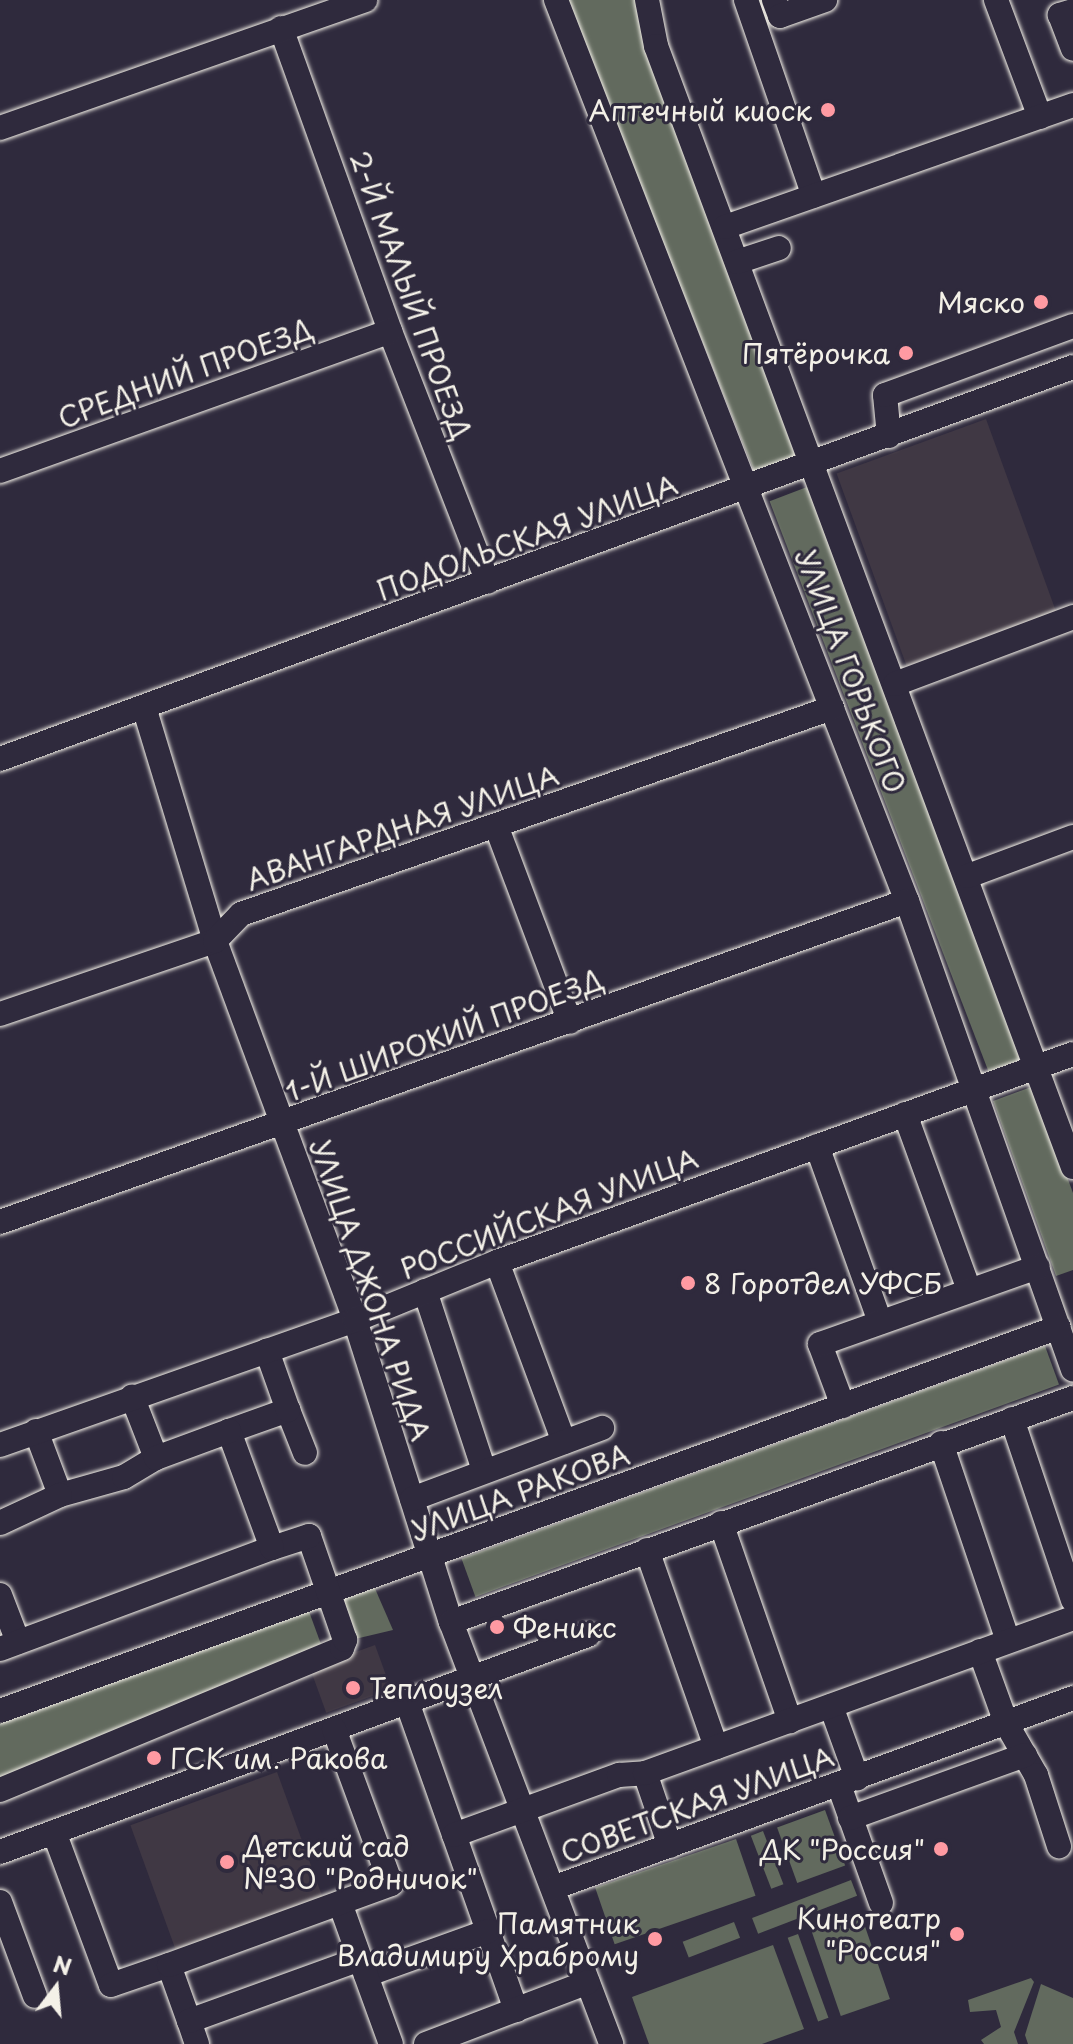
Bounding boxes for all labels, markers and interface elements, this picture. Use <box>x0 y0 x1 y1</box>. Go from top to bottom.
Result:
place label: Аптечный киоск <box>588 93 812 127</box>
marker: Аптечный киоск <box>819 101 837 119</box>
street label: 2-Й МАЛЫЙ ПРОЕЗД <box>343 146 479 444</box>
place label: Мяско <box>937 285 1025 319</box>
marker: Мяско <box>1032 293 1050 311</box>
street label: СРЕДНИЙ ПРОЕЗД <box>53 311 317 435</box>
place label: Пятёрочка <box>742 336 890 370</box>
marker: Пятёрочка <box>897 344 915 362</box>
street label: ПОДОЛЬСКАЯ УЛИЦА <box>372 467 682 607</box>
street label: УЛИЦА ГОРЬКОГО <box>789 544 913 798</box>
street label: АВАНГАРДНАЯ УЛИЦА <box>241 758 563 896</box>
street label: 1-Й ШИРОКИЙ ПРОЕЗД <box>279 961 609 1109</box>
street label: УЛИЦА ДЖОНА РИДА <box>303 1133 439 1447</box>
street label: РОССИЙСКАЯ УЛИЦА <box>396 1141 702 1285</box>
place label: 8 Горотдел УФСБ <box>704 1266 943 1300</box>
marker: 8 Горотдел УФСБ <box>679 1274 697 1292</box>
street label: УЛИЦА РАКОВА <box>406 1437 634 1547</box>
place label: Феникс <box>513 1610 617 1644</box>
marker: Феникс <box>488 1618 506 1636</box>
place label: Теплоузел <box>369 1671 503 1705</box>
marker: Теплоузел <box>344 1679 362 1697</box>
street label: СОВЕТСКАЯ УЛИЦА <box>556 1739 838 1869</box>
place label: ГСК им. Ракова <box>170 1741 388 1775</box>
marker: ГСК им. Ракова <box>145 1749 163 1767</box>
place label: Детский сад №30 "Родничок" <box>243 1829 479 1895</box>
place label: ДК "Россия" <box>759 1832 925 1866</box>
marker: ДК "Россия" <box>932 1840 950 1858</box>
marker: Детский сад №30 "Родничок" <box>218 1853 236 1871</box>
place label: Кинотеатр "Россия" <box>796 1901 941 1967</box>
place label: Памятник Владимиру Храброму <box>336 1906 639 1972</box>
marker: Кинотеатр "Россия" <box>948 1925 966 1943</box>
marker: Памятник Владимиру Храброму <box>646 1930 664 1948</box>
text: N <box>50 1946 76 1983</box>
north arrow <box>16 1948 96 2028</box>

